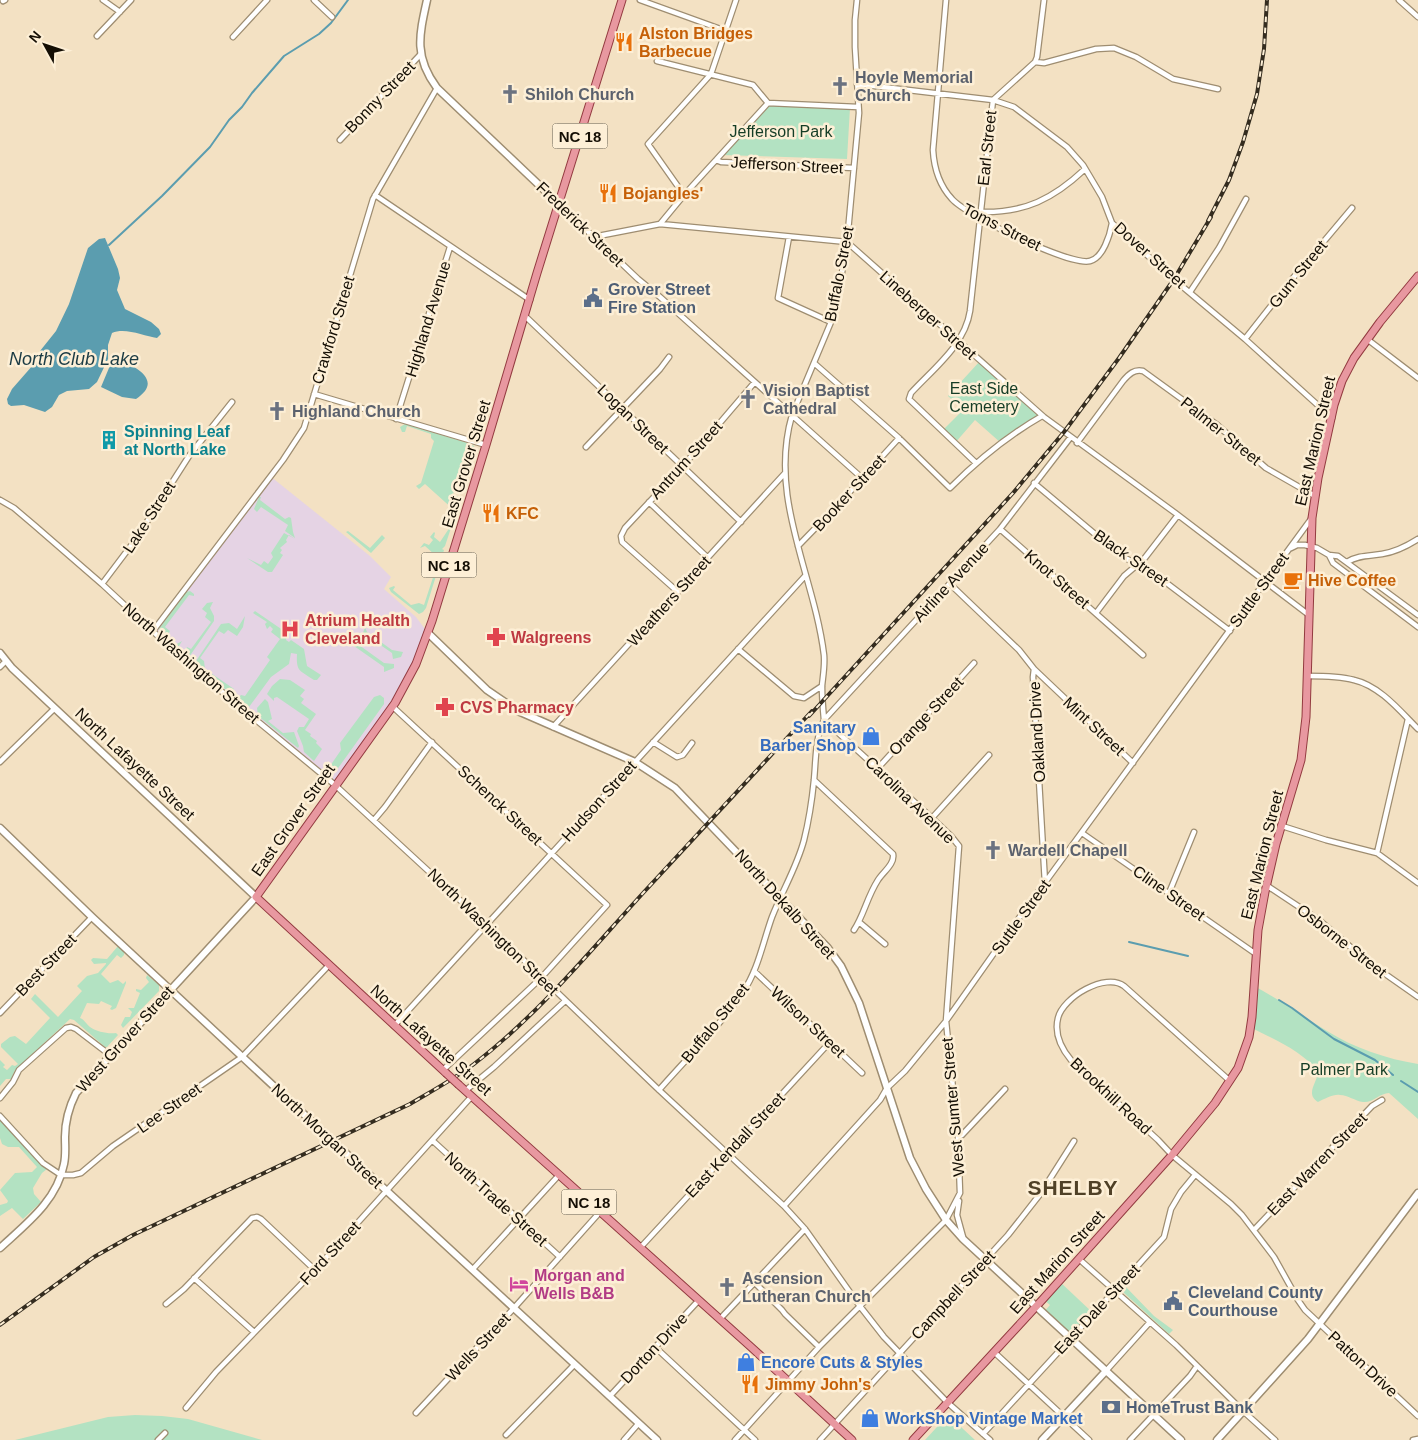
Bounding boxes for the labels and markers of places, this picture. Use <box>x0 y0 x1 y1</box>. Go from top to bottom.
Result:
place label: Alston Bridges Barbecue <box>639 25 753 60</box>
restaurant icon: Alston Bridges Barbecue <box>613 31 635 53</box>
place label: Hoyle Memorial Church <box>855 69 973 104</box>
church icon: Hoyle Memorial Church <box>829 75 851 97</box>
church icon: Shiloh Church <box>499 83 521 105</box>
place label: Shiloh Church <box>525 86 634 103</box>
restaurant icon: Bojangles' <box>597 182 619 204</box>
place label: Bojangles' <box>623 185 703 202</box>
place label: Grover Street Fire Station <box>608 281 711 316</box>
public building icon: Grover Street Fire Station <box>582 287 604 309</box>
place label: Vision Baptist Cathedral <box>763 382 870 417</box>
church icon: Vision Baptist Cathedral <box>737 388 759 410</box>
church icon: Highland Church <box>266 400 288 422</box>
place label: Highland Church <box>292 403 421 420</box>
place label: Spinning Leaf at North Lake <box>124 423 230 458</box>
building icon: Spinning Leaf at North Lake <box>98 429 120 451</box>
restaurant icon: KFC <box>480 502 502 524</box>
place label: KFC <box>506 505 539 522</box>
cafe icon: Hive Coffee <box>1282 569 1304 591</box>
place label: Hive Coffee <box>1308 572 1396 589</box>
place label: Atrium Health Cleveland <box>305 612 410 647</box>
hospital icon: Atrium Health Cleveland <box>279 618 301 640</box>
pharmacy icon: Walgreens <box>485 626 507 648</box>
place label: Walgreens <box>511 629 591 646</box>
pharmacy icon: CVS Pharmacy <box>434 696 456 718</box>
place label: CVS Pharmacy <box>460 699 574 716</box>
place label: Sanitary Barber Shop <box>760 719 856 754</box>
shop icon: Sanitary Barber Shop <box>860 725 882 747</box>
church icon: Wardell Chapell <box>982 839 1004 861</box>
place label: Wardell Chapell <box>1008 842 1127 859</box>
place label: Morgan and Wells B&B <box>534 1267 625 1302</box>
place label: Ascension Lutheran Church <box>742 1270 871 1305</box>
hotel icon: Morgan and Wells B&B <box>508 1273 530 1295</box>
church icon: Ascension Lutheran Church <box>716 1276 738 1298</box>
place label: Cleveland County Courthouse <box>1188 1284 1323 1319</box>
public building icon: Cleveland County Courthouse <box>1162 1290 1184 1312</box>
shop icon: Encore Cuts & Styles <box>735 1351 757 1373</box>
place label: Encore Cuts & Styles <box>761 1354 923 1371</box>
restaurant icon: Jimmy John's <box>739 1373 761 1395</box>
place label: Jimmy John's <box>765 1376 871 1393</box>
bank icon: HomeTrust Bank <box>1100 1396 1122 1418</box>
place label: HomeTrust Bank <box>1126 1399 1253 1416</box>
shop icon: WorkShop Vintage Market <box>859 1407 881 1429</box>
place label: WorkShop Vintage Market <box>885 1410 1083 1427</box>

